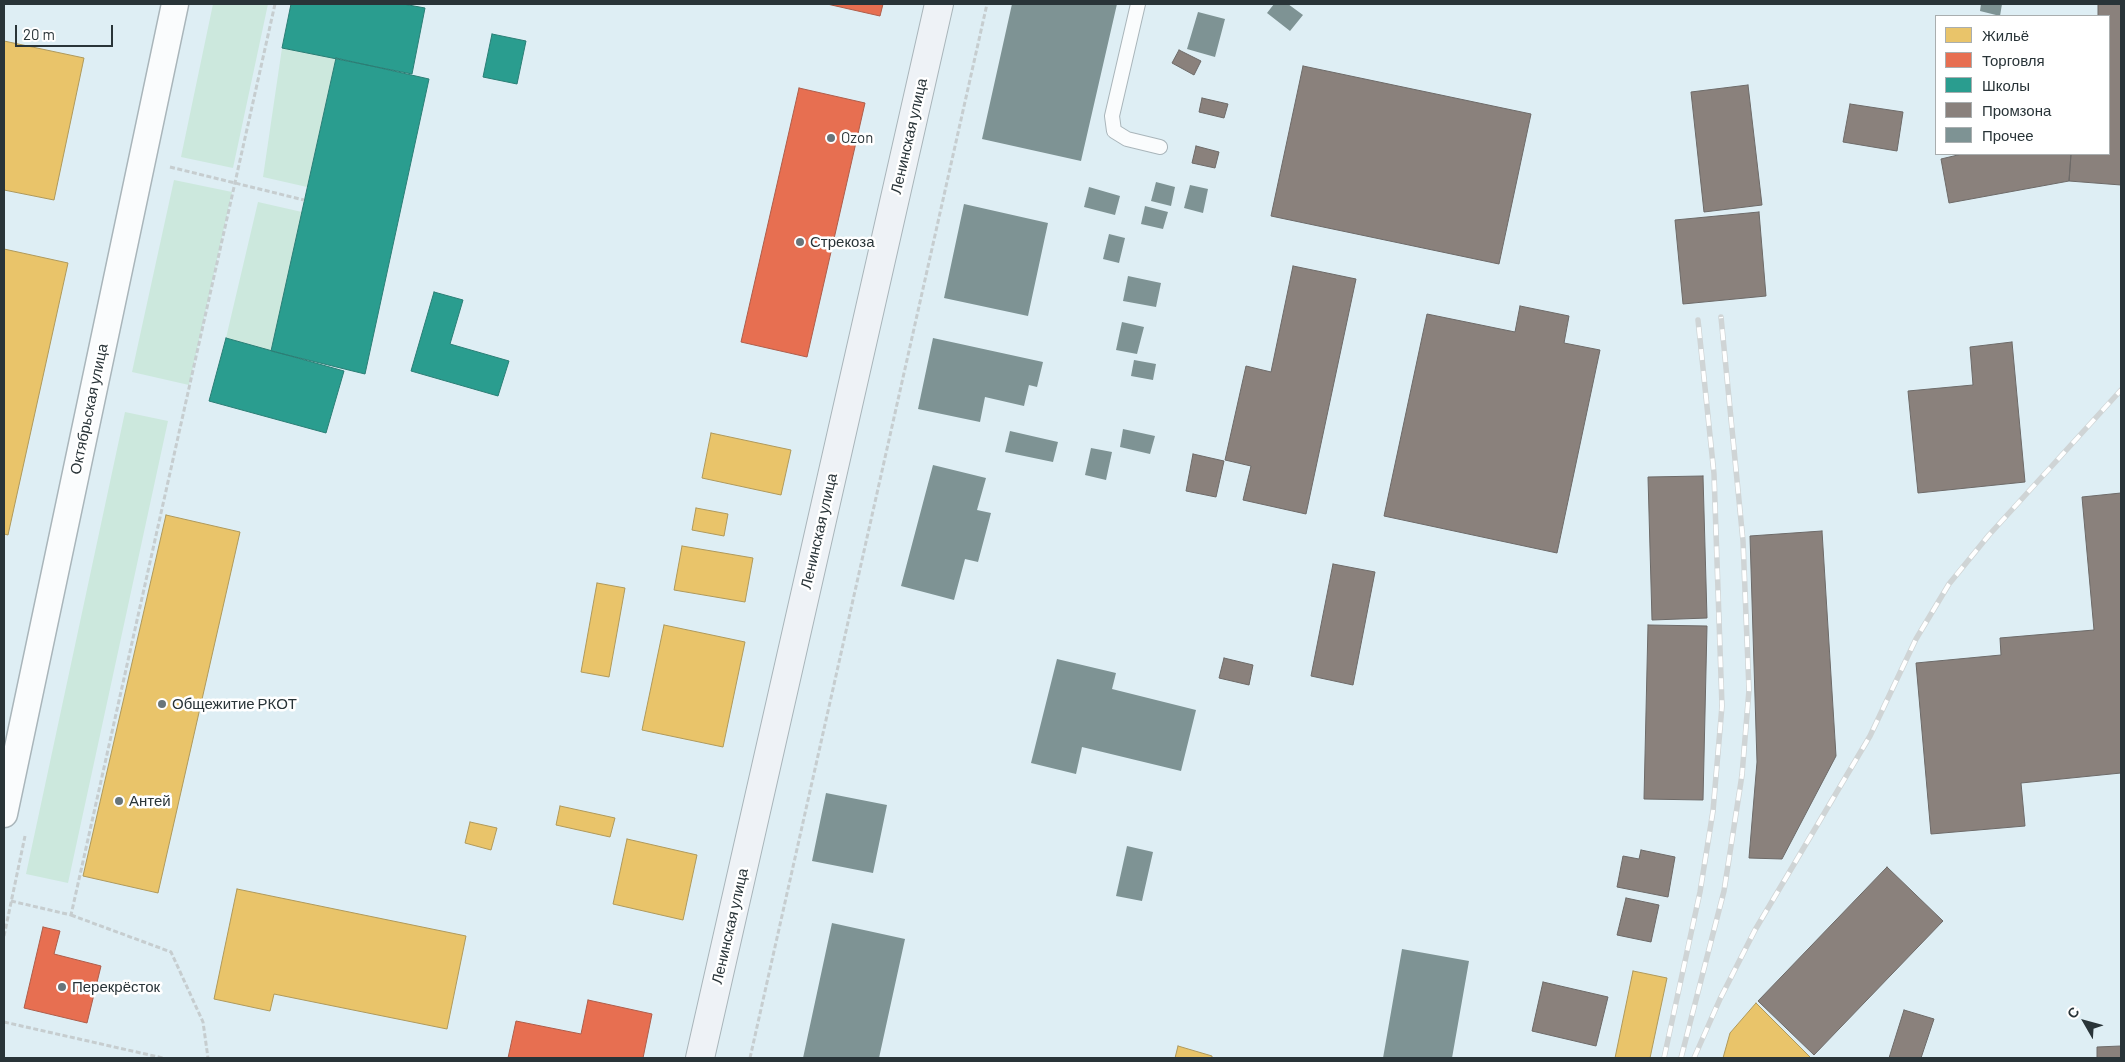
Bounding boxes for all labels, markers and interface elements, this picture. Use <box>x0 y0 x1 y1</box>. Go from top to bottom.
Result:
scale bar <box>18 15 115 47</box>
legend <box>1935 15 2110 155</box>
text: 20 m <box>23 25 55 43</box>
text: Жильё <box>1982 26 2029 44</box>
text: Торговля <box>1982 51 2045 69</box>
street label: Ленинская улица <box>887 76 931 196</box>
text: Школы <box>1982 76 2030 94</box>
text: Промзона <box>1982 101 2051 119</box>
text: Прочее <box>1982 126 2034 144</box>
place label: Ozon <box>841 129 873 147</box>
marker: Ozon <box>825 132 837 144</box>
place label: Стрекоза <box>810 233 875 251</box>
marker: Стрекоза <box>794 236 806 248</box>
street label: Октябрьская улица <box>66 342 112 476</box>
street label: Ленинская улица <box>797 471 841 591</box>
place label: Общежитие РКОТ <box>172 695 297 713</box>
marker: Общежитие РКОТ <box>156 698 168 710</box>
place label: Антей <box>129 792 171 810</box>
marker: Антей <box>113 795 125 807</box>
street label: Ленинская улица <box>708 866 752 986</box>
place label: Перекрёсток <box>72 978 160 996</box>
marker: Перекрёсток <box>56 981 68 993</box>
north arrow <box>2060 997 2110 1047</box>
text: С <box>2063 1003 2083 1022</box>

